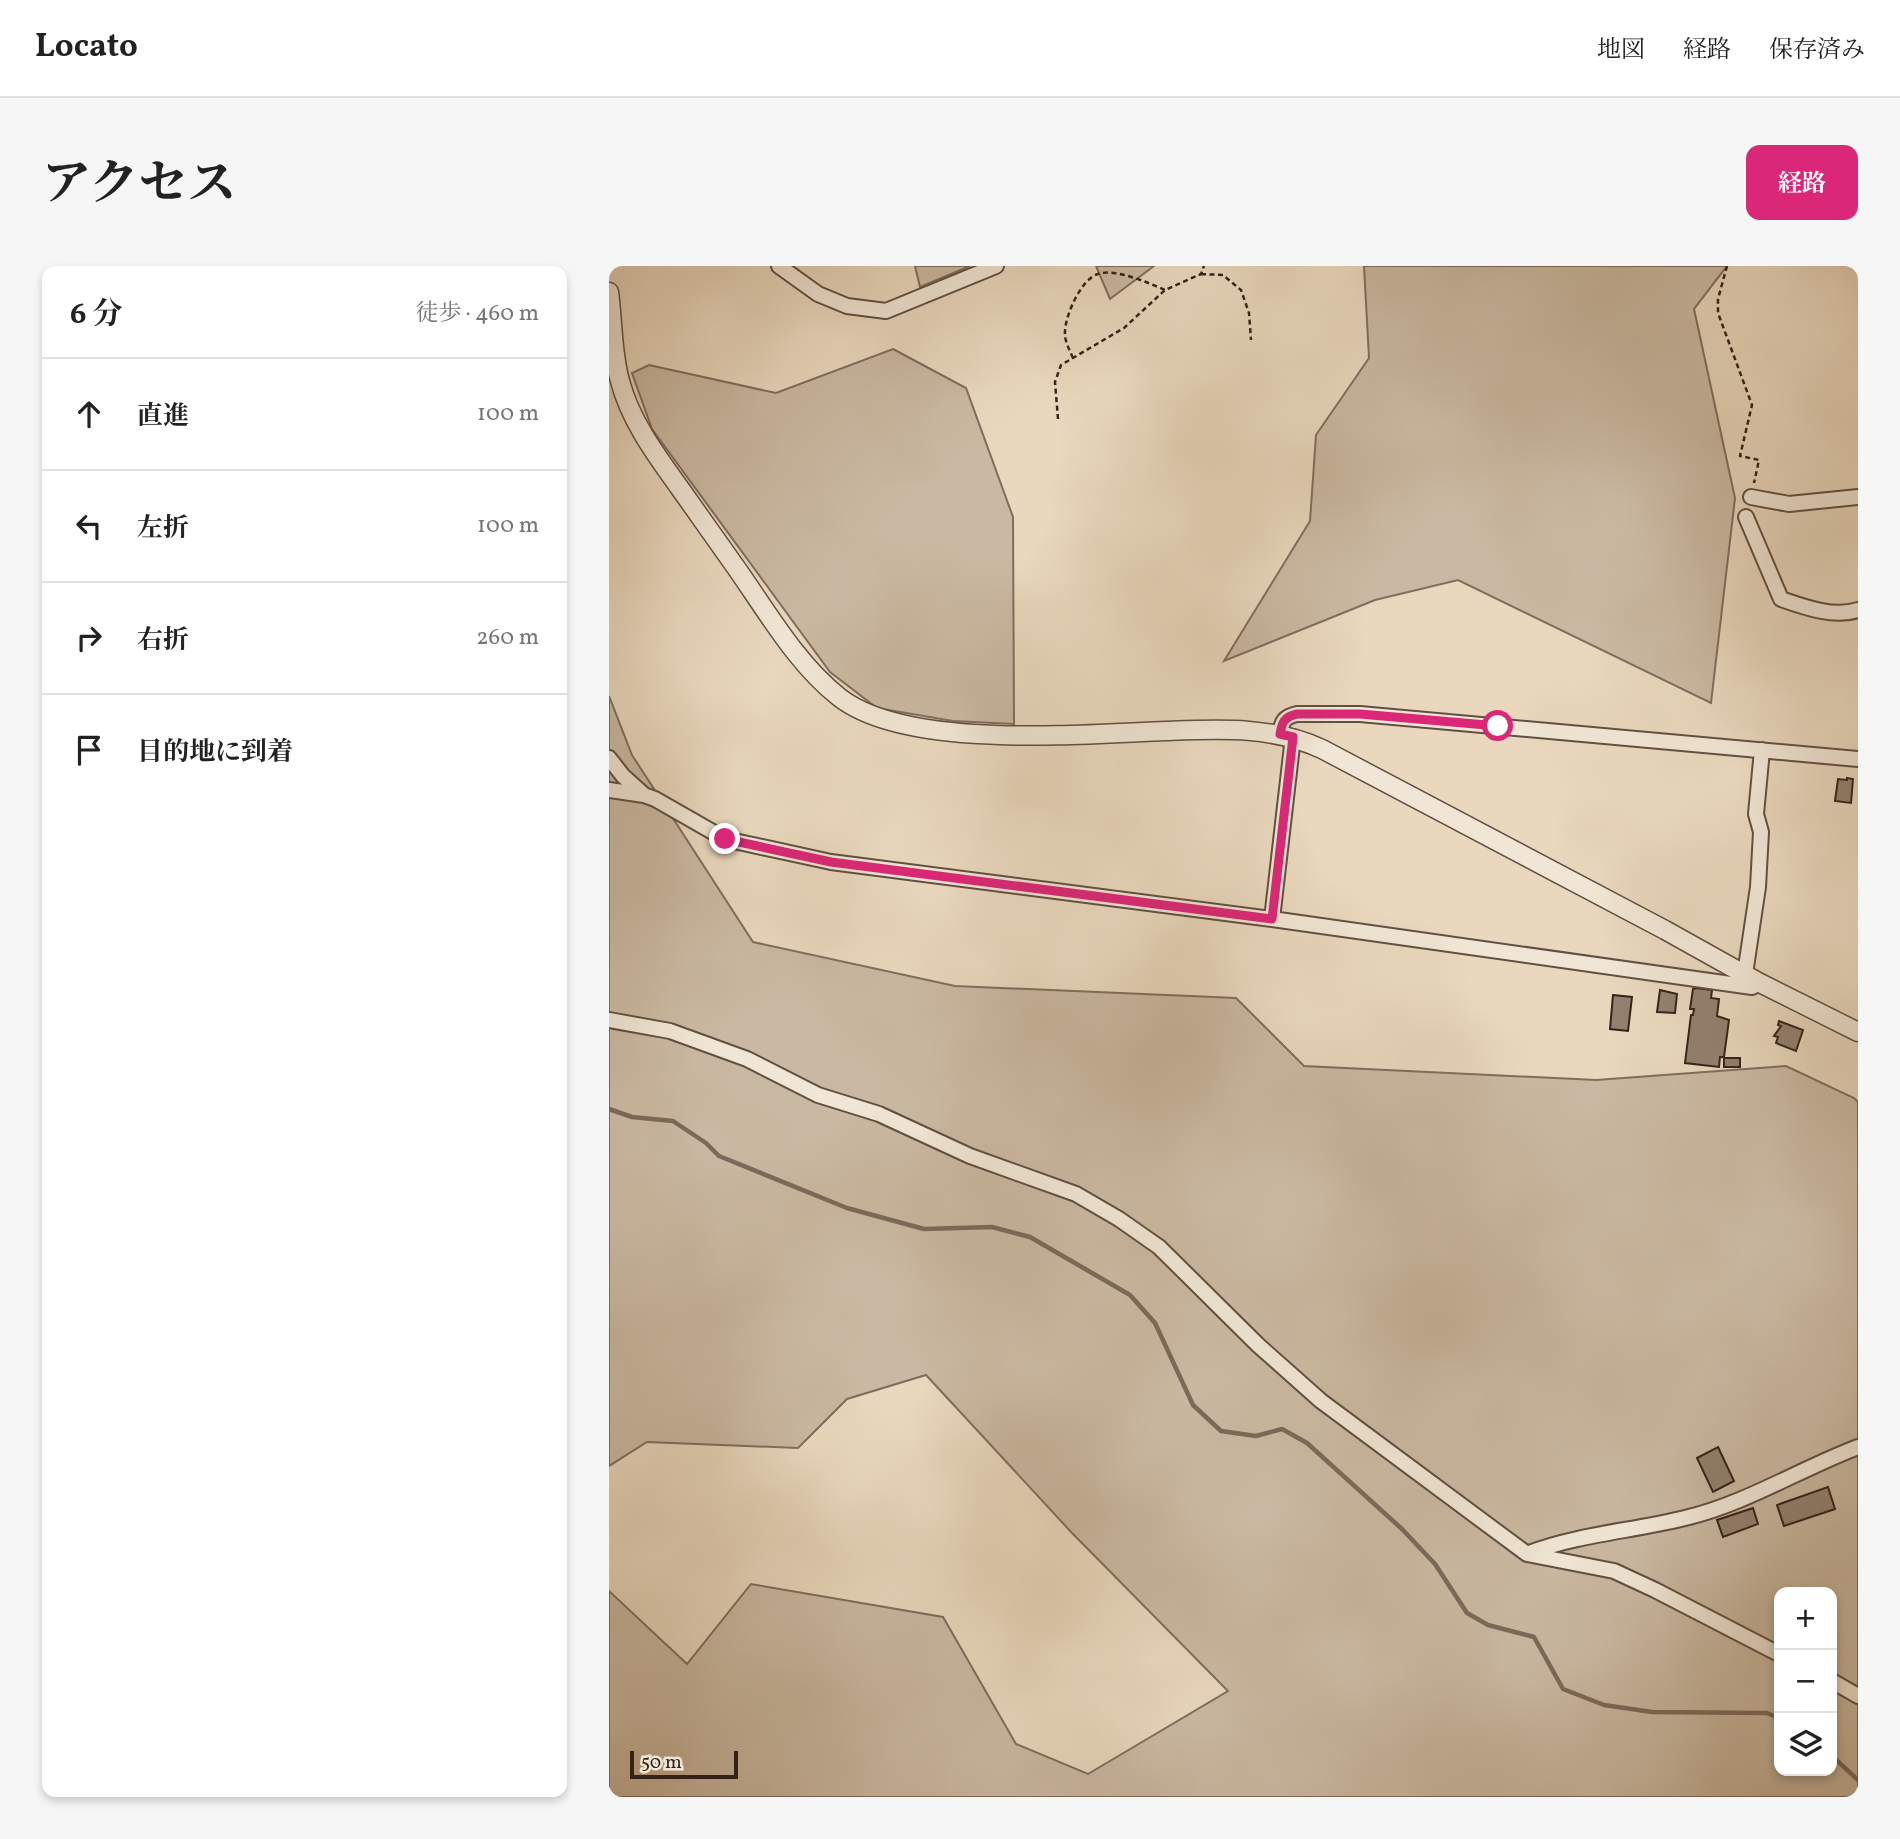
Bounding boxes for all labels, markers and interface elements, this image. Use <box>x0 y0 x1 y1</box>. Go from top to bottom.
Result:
text: Locato <box>35 25 138 71</box>
text: 地図 <box>1597 34 1645 68</box>
text: 経路 <box>1683 34 1731 68</box>
text: 保存済み <box>1769 34 1865 68</box>
button: 経路 <box>1746 145 1858 220</box>
text: アクセス <box>42 152 237 221</box>
text: 6 分 <box>70 294 122 336</box>
text: 徒歩 · 460 m <box>415 298 539 330</box>
icon: ahead <box>70 395 108 433</box>
text: 100 m <box>477 398 539 430</box>
text: 直進 <box>137 399 189 435</box>
icon: left <box>70 507 108 545</box>
text: 100 m <box>477 510 539 542</box>
text: 左折 <box>137 511 189 547</box>
icon: right <box>70 619 108 657</box>
text: 260 m <box>476 622 539 654</box>
text: 右折 <box>137 623 189 659</box>
route start <box>1482 710 1513 741</box>
icon: arrive <box>70 731 108 769</box>
text: 目的地に到着 <box>137 735 293 771</box>
route end <box>709 823 740 854</box>
map controls <box>1774 1587 1837 1776</box>
button: + <box>1774 1587 1837 1650</box>
button: − <box>1774 1650 1837 1713</box>
button: layers <box>1774 1713 1837 1776</box>
scale bar <box>630 1748 739 1780</box>
text: 50 m <box>641 1750 682 1776</box>

